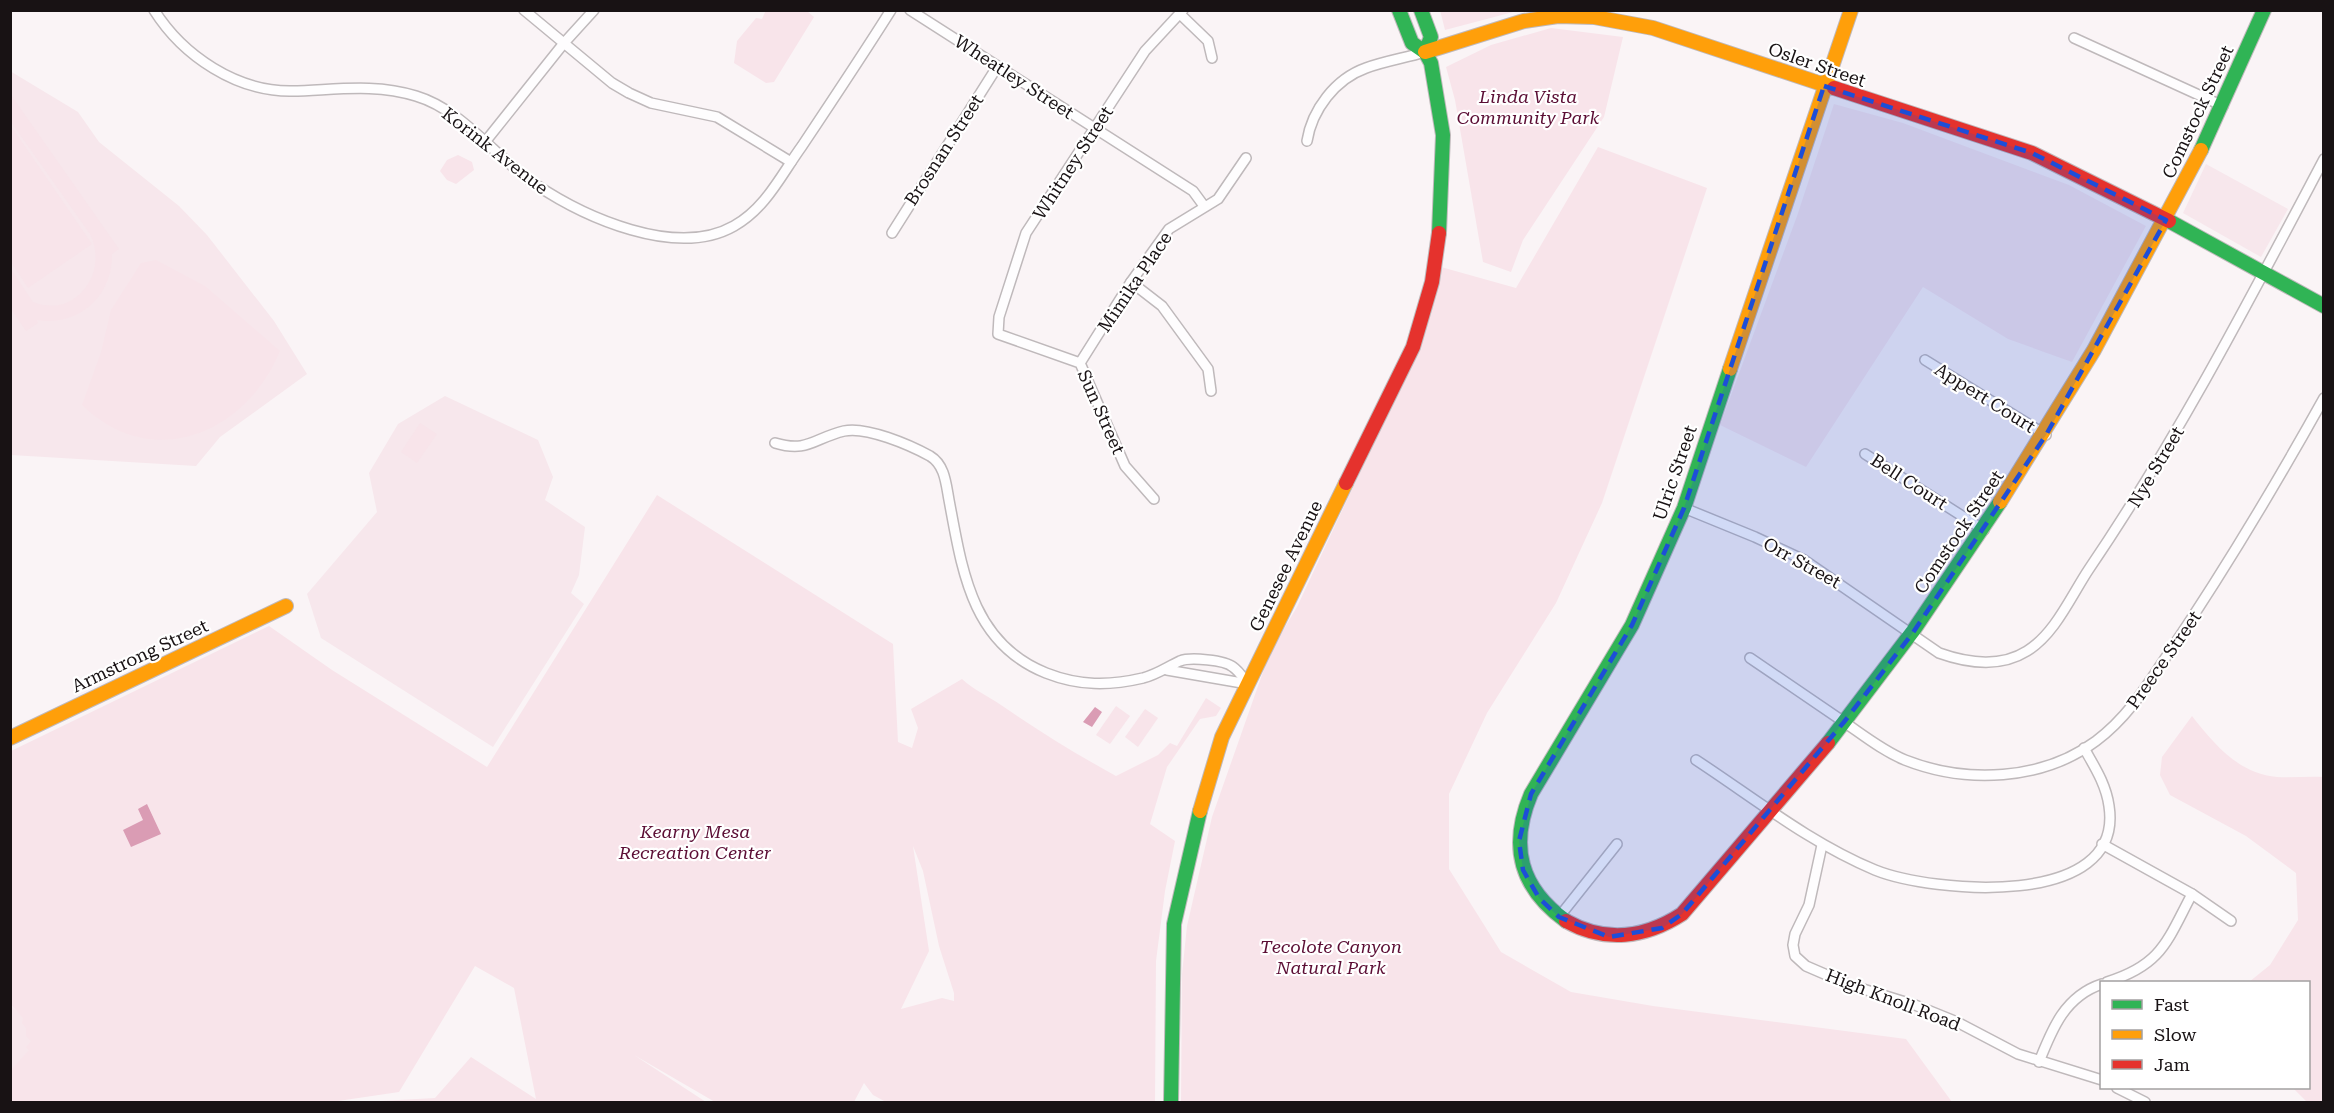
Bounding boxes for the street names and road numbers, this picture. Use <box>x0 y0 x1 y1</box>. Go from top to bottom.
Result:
street label: Wheatley Street <box>951 30 1078 123</box>
street label: Osler Street <box>1766 38 1869 91</box>
street label: Comstock Street <box>2158 42 2238 182</box>
street label: Brosnan Street <box>900 90 987 209</box>
street label: Whitney Street <box>1028 102 1117 223</box>
street label: Korink Avenue <box>438 103 553 199</box>
street label: Mimika Place <box>1093 227 1176 336</box>
street label: Appert Court <box>1931 358 2040 437</box>
street label: Sun Street <box>1074 366 1130 458</box>
street label: Ulric Street <box>1648 422 1701 523</box>
street label: Nye Street <box>2123 422 2188 511</box>
street label: Bell Court <box>1867 449 1952 514</box>
street label: Comstock Street <box>1910 466 2008 597</box>
street label: Genesee Avenue <box>1245 497 1326 635</box>
street label: Orr Street <box>1760 533 1845 593</box>
street label: Preece Street <box>2122 606 2205 713</box>
street label: Armstrong Street <box>68 615 212 696</box>
street label: High Knoll Road <box>1823 964 1964 1035</box>

